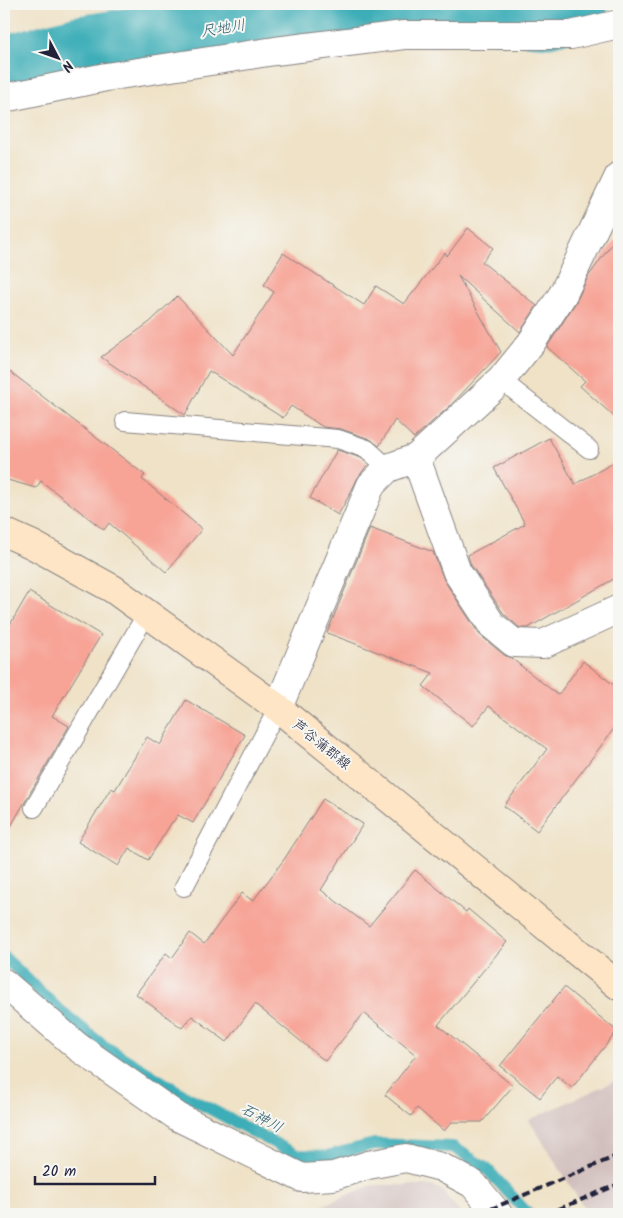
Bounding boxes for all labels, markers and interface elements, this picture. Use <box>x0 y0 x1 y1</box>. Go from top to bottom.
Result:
water label: 尺地川 <box>199 14 247 44</box>
north arrow <box>32 32 82 82</box>
text: N <box>56 55 78 77</box>
street label: 芦谷蒲郡線 <box>287 714 355 775</box>
water label: 石神川 <box>236 1098 287 1140</box>
scale bar <box>35 1153 155 1185</box>
text: 20 m <box>42 1160 76 1184</box>

